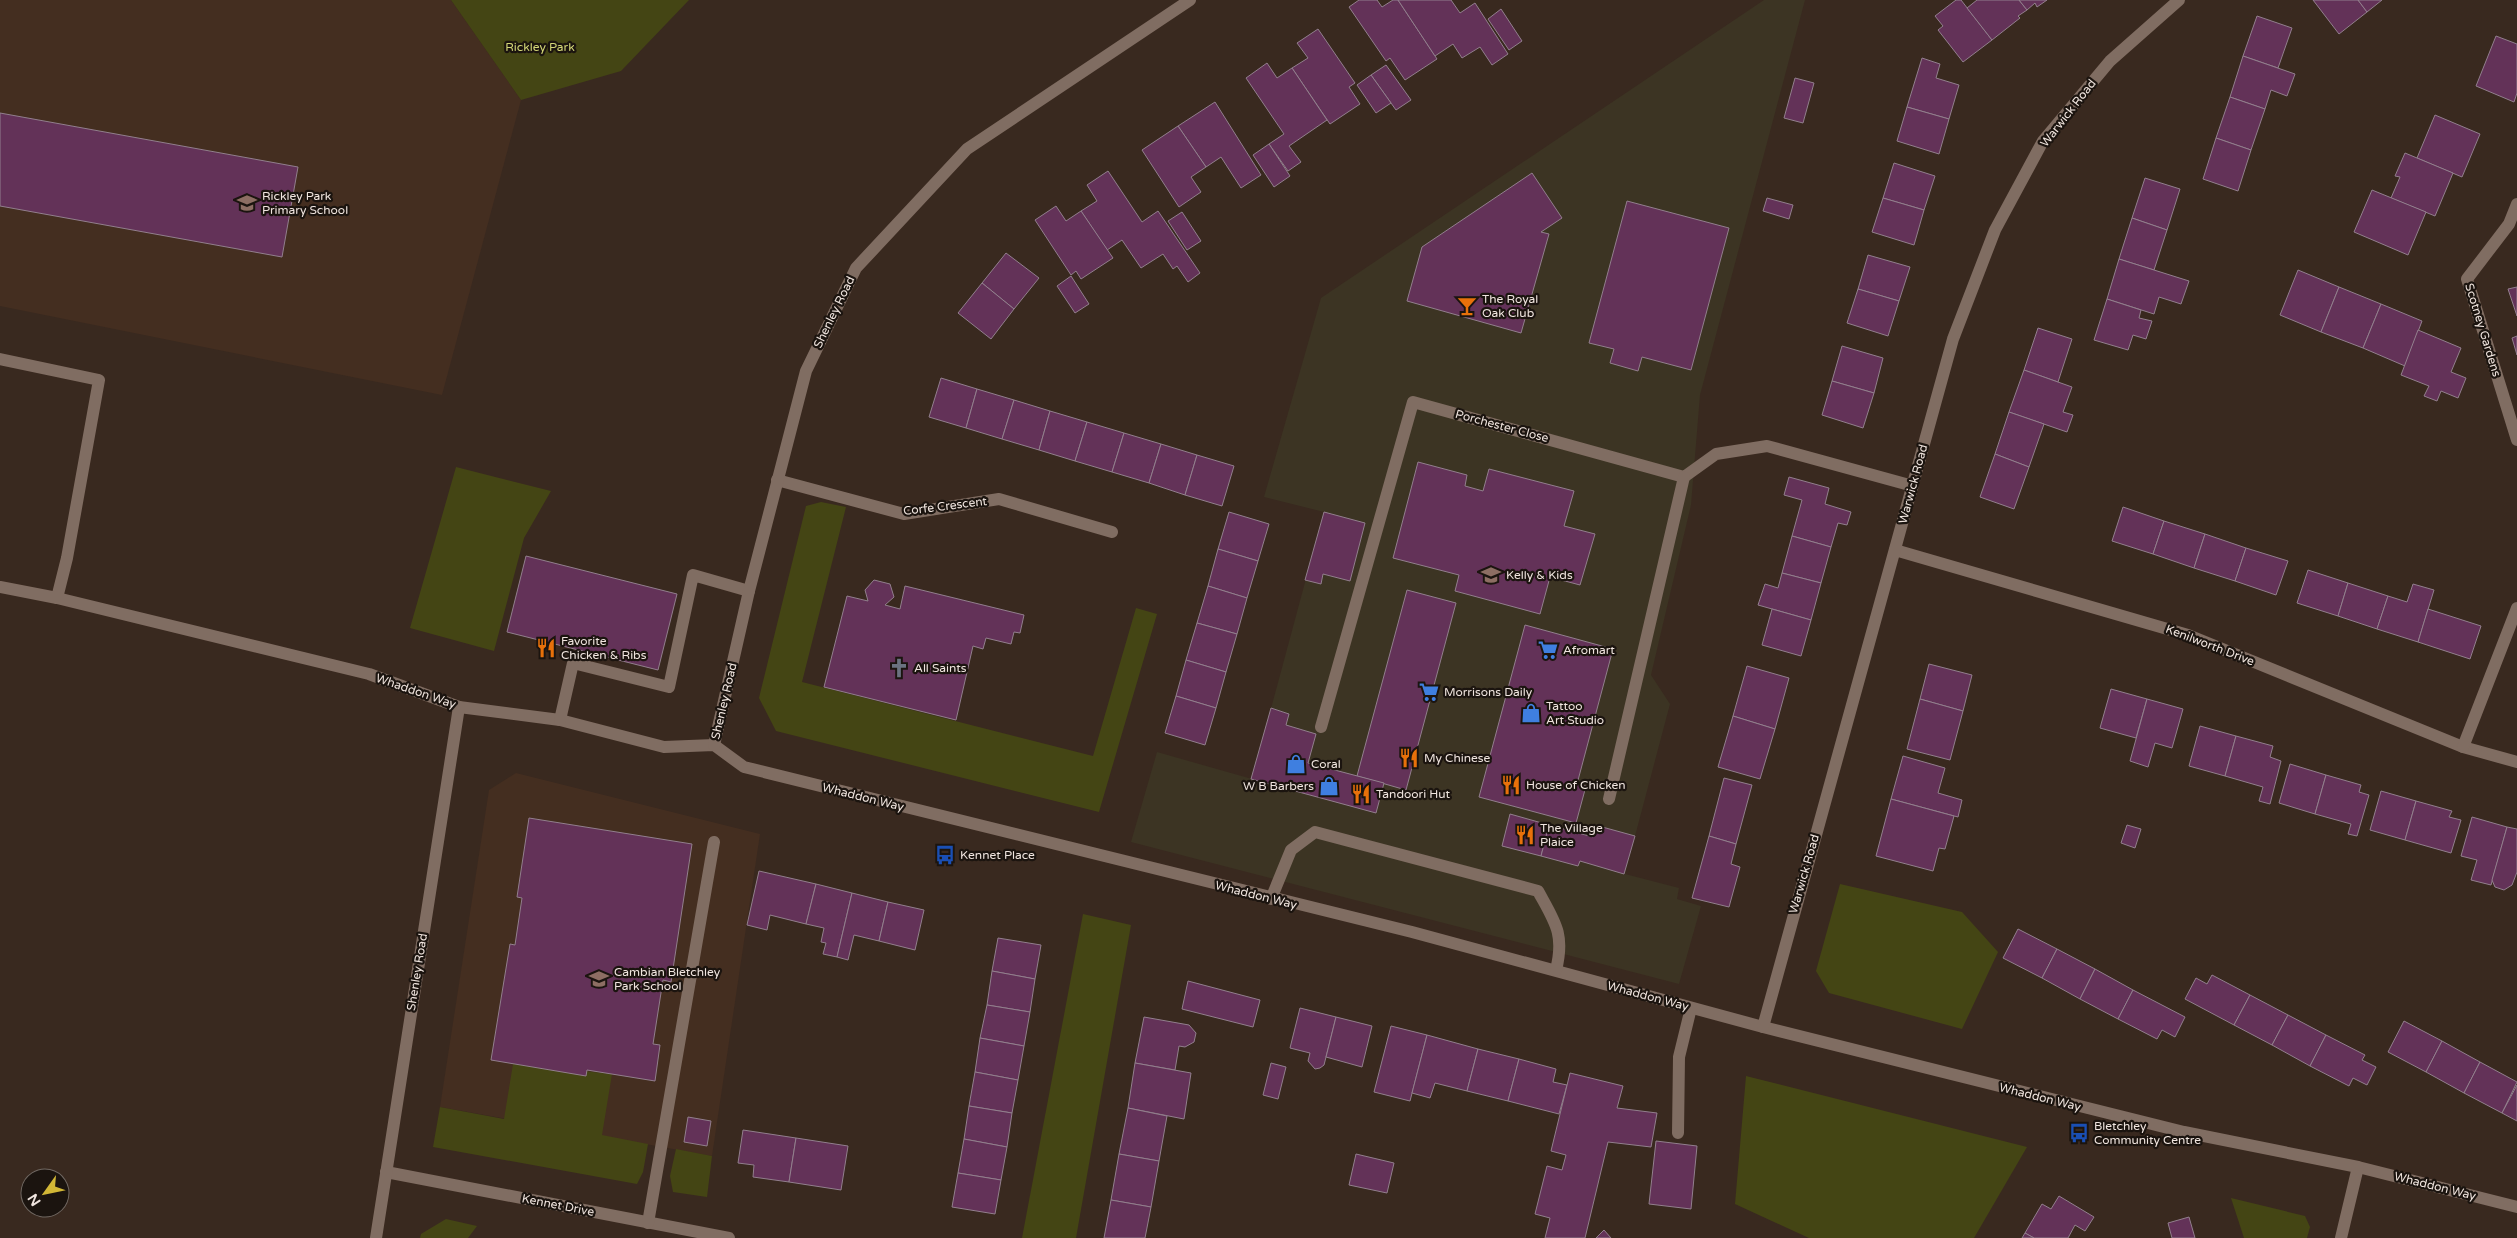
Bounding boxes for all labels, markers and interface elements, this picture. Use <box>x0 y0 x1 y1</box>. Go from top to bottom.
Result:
park label: Rickley Park <box>505 40 575 54</box>
street label: Warwick Road <box>2037 76 2099 150</box>
place label: Rickley Park Primary School <box>262 189 348 217</box>
school or university icon: Rickley Park Primary School <box>236 192 258 214</box>
street label: Shenley Road <box>811 274 857 350</box>
street label: Scotney Gardens <box>2462 282 2504 379</box>
place label: The Royal Oak Club <box>1482 292 1538 320</box>
bar icon: The Royal Oak Club <box>1456 295 1478 317</box>
street label: Porchester Close <box>1454 407 1550 445</box>
street label: Warwick Road <box>1896 443 1930 525</box>
street label: Corfe Crescent <box>902 494 988 518</box>
school or university icon: Kelly & Kids <box>1480 564 1502 586</box>
place label: Kelly & Kids <box>1506 568 1573 582</box>
street label: Kenilworth Drive <box>2164 622 2257 668</box>
place label: Favorite Chicken & Ribs <box>561 634 647 662</box>
restaurant icon: Favorite Chicken & Ribs <box>535 637 557 659</box>
supermarket icon: Afromart <box>1537 639 1559 661</box>
place label: Afromart <box>1563 643 1615 657</box>
church icon: All Saints <box>888 657 910 679</box>
street label: Shenley Road <box>708 661 740 741</box>
place label: All Saints <box>914 661 967 675</box>
street label: Whaddon Way <box>374 671 458 711</box>
supermarket icon: Morrisons Daily <box>1418 681 1440 703</box>
place label: Morrisons Daily <box>1444 685 1533 699</box>
place label: Tattoo Art Studio <box>1546 699 1604 727</box>
shop icon: Tattoo Art Studio <box>1520 702 1542 724</box>
restaurant icon: My Chinese <box>1398 747 1420 769</box>
place label: My Chinese <box>1424 751 1491 765</box>
shop icon: Coral <box>1285 753 1307 775</box>
place label: Coral <box>1311 757 1341 771</box>
restaurant icon: House of Chicken <box>1500 774 1522 796</box>
shop icon: W B Barbers <box>1318 775 1340 797</box>
place label: House of Chicken <box>1526 778 1626 792</box>
place label: W B Barbers <box>1243 779 1314 793</box>
street label: Whaddon Way <box>821 780 906 814</box>
restaurant icon: Tandoori Hut <box>1350 783 1372 805</box>
place label: Tandoori Hut <box>1376 787 1450 801</box>
place label: The Village Plaice <box>1540 821 1603 849</box>
restaurant icon: The Village Plaice <box>1514 824 1536 846</box>
street label: Warwick Road <box>1786 833 1822 915</box>
bus stop icon: Kennet Place <box>934 844 956 866</box>
place label: Kennet Place <box>960 848 1035 862</box>
street label: Whaddon Way <box>1214 878 1299 912</box>
street label: Shenley Road <box>404 932 430 1012</box>
place label: Cambian Bletchley Park School <box>614 965 721 993</box>
school or university icon: Cambian Bletchley Park School <box>588 968 610 990</box>
street label: Whaddon Way <box>1606 978 1691 1014</box>
street label: Whaddon Way <box>1998 1080 2083 1114</box>
place label: Bletchley Community Centre <box>2094 1119 2201 1147</box>
bus stop icon: Bletchley Community Centre <box>2068 1122 2090 1144</box>
north arrow <box>20 1168 70 1218</box>
street label: Whaddon Way <box>2393 1169 2478 1203</box>
text: N <box>24 1190 45 1209</box>
street label: Kennet Drive <box>521 1191 596 1219</box>

